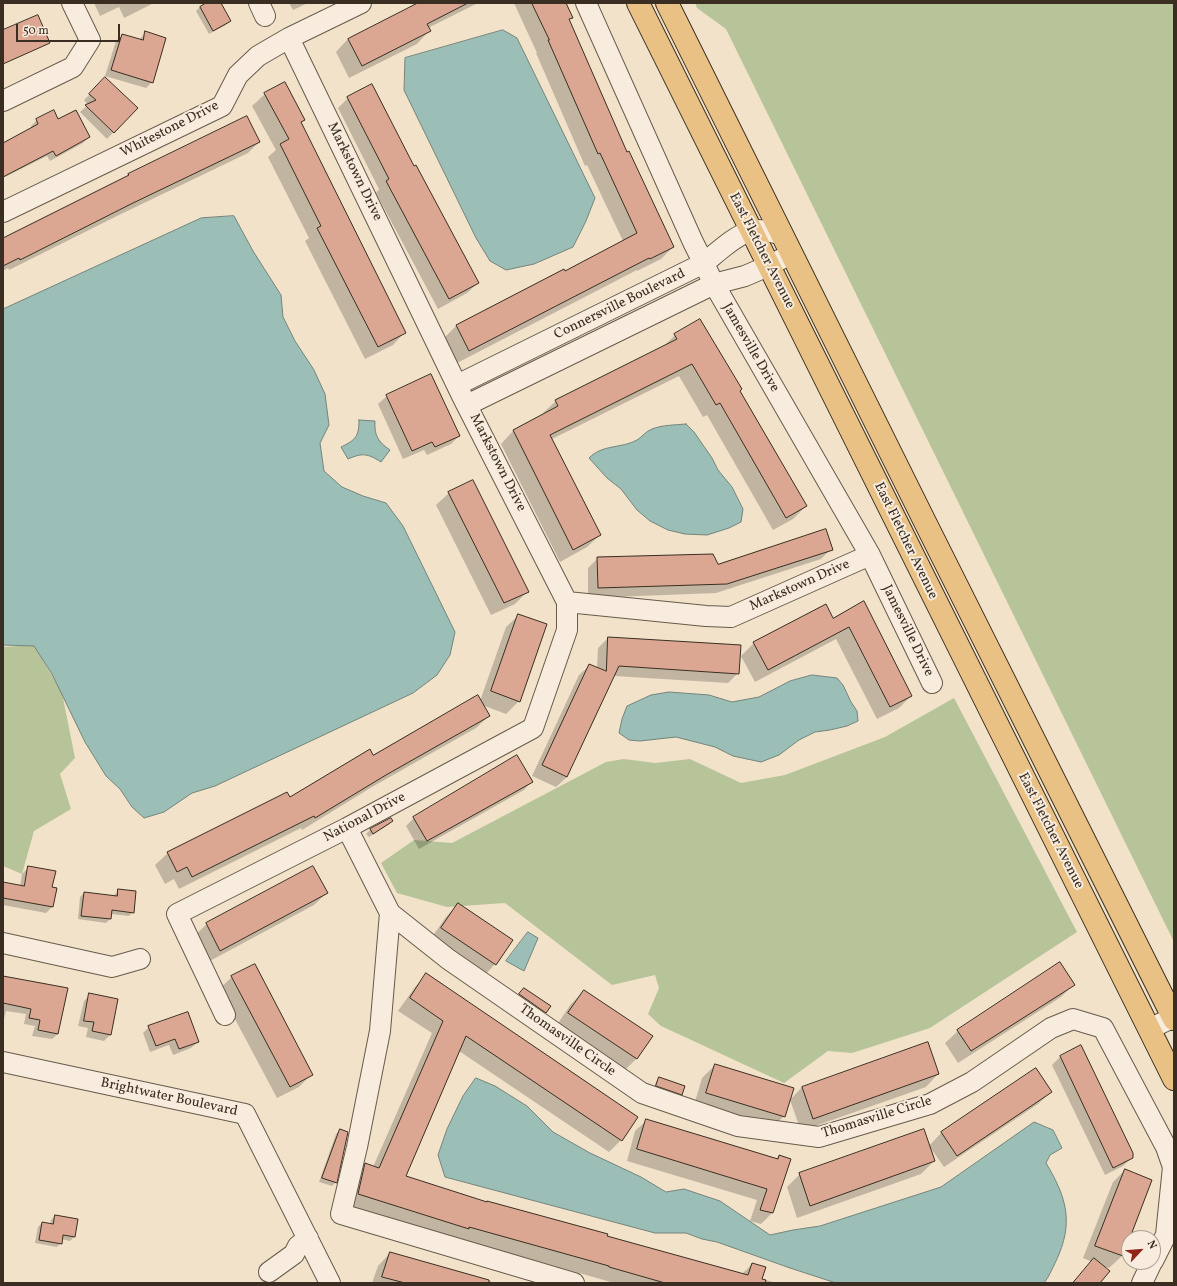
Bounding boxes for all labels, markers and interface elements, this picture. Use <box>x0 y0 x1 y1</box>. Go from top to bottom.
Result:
scale bar <box>18 16 122 42</box>
text: 50 m <box>23 23 49 39</box>
street label: Whitestone Drive <box>118 98 222 162</box>
street label: Markstown Drive <box>323 120 385 224</box>
street label: East Fletcher Avenue <box>724 190 798 312</box>
street label: Connersville Boulevard <box>552 266 688 344</box>
street label: Jamesville Drive <box>718 301 782 395</box>
street label: Markstown Drive <box>465 411 529 515</box>
street label: East Fletcher Avenue <box>869 480 941 602</box>
street label: Markstown Drive <box>747 556 853 616</box>
street label: Jamesville Drive <box>878 582 936 680</box>
street label: East Fletcher Avenue <box>1013 770 1087 892</box>
street label: National Drive <box>321 789 409 847</box>
street label: Thomasville Circle <box>515 1001 619 1081</box>
street label: Brightwater Boulevard <box>99 1075 239 1121</box>
street label: Thomasville Circle <box>820 1093 934 1143</box>
north arrow <box>1121 1230 1161 1270</box>
text: N <box>1143 1238 1160 1252</box>

